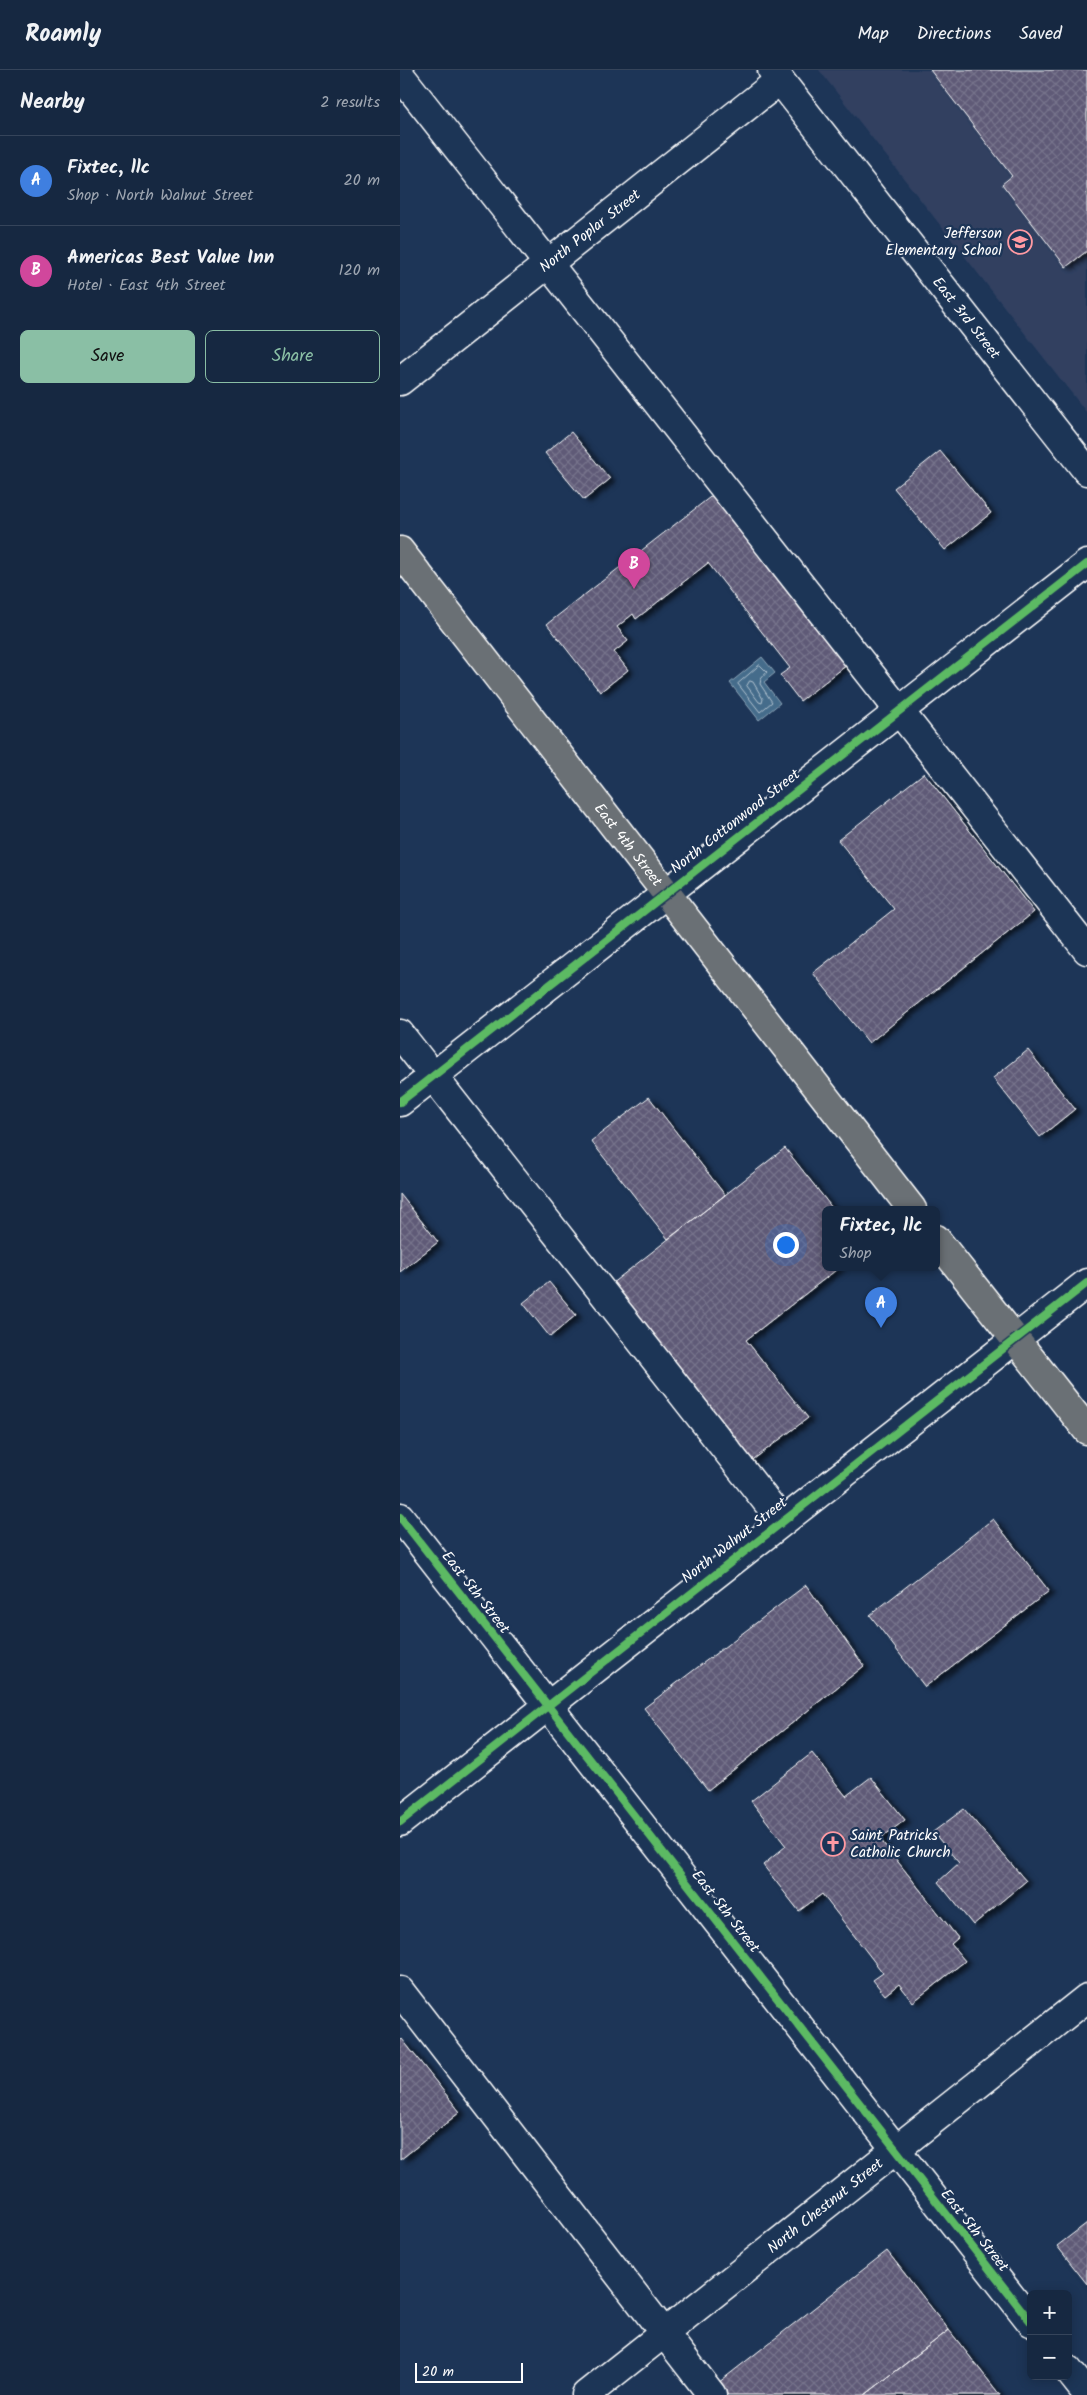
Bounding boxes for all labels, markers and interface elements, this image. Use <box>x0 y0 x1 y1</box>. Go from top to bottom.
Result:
text: Roamly <box>25 15 101 54</box>
text: Map <box>857 20 889 49</box>
text: Directions <box>917 20 991 49</box>
text: Saved <box>1019 20 1062 49</box>
text: Nearby <box>20 86 85 119</box>
text: 2 results <box>320 90 380 115</box>
text: Fixtec, llc <box>67 153 150 183</box>
text: A <box>31 168 41 193</box>
text: 20 m <box>344 168 380 193</box>
text: Shop · North Walnut Street <box>67 183 254 208</box>
street label: North Poplar Street <box>534 184 646 279</box>
place label: Jefferson Elementary School <box>885 222 1002 263</box>
school or university icon: Jefferson Elementary School <box>1007 229 1033 255</box>
text: Americas Best Value Inn <box>67 243 274 273</box>
text: B <box>31 258 41 283</box>
text: 120 m <box>339 258 380 283</box>
street label: East 3rd Street <box>926 272 1006 365</box>
text: Hotel · East 4th Street <box>67 273 226 298</box>
button: Save <box>20 330 195 383</box>
button: Share <box>205 330 380 383</box>
pin: B <box>618 548 650 589</box>
street label: North Cottonwood Street <box>666 763 806 880</box>
street label: East 4th Street <box>587 798 668 892</box>
popup <box>822 1206 940 1271</box>
text: Fixtec, llc <box>839 1211 923 1241</box>
your location <box>773 1232 799 1258</box>
text: Shop <box>839 1241 871 1266</box>
pin: A <box>865 1287 897 1328</box>
street label: North Walnut Street <box>676 1491 793 1590</box>
street label: East 5th Street <box>435 1546 516 1640</box>
place label: Saint Patricks Catholic Church <box>850 1824 951 1865</box>
church icon: Saint Patricks Catholic Church <box>820 1831 846 1857</box>
street label: East 5th Street <box>685 1865 766 1959</box>
street label: North Chestnut Street <box>762 2152 889 2260</box>
street label: East 5th Street <box>934 2184 1015 2278</box>
map controls <box>1027 2290 1072 2380</box>
button: + <box>1027 2290 1072 2335</box>
button: − <box>1027 2335 1072 2380</box>
scale bar <box>415 2360 522 2383</box>
text: 20 m <box>422 2361 454 2383</box>

